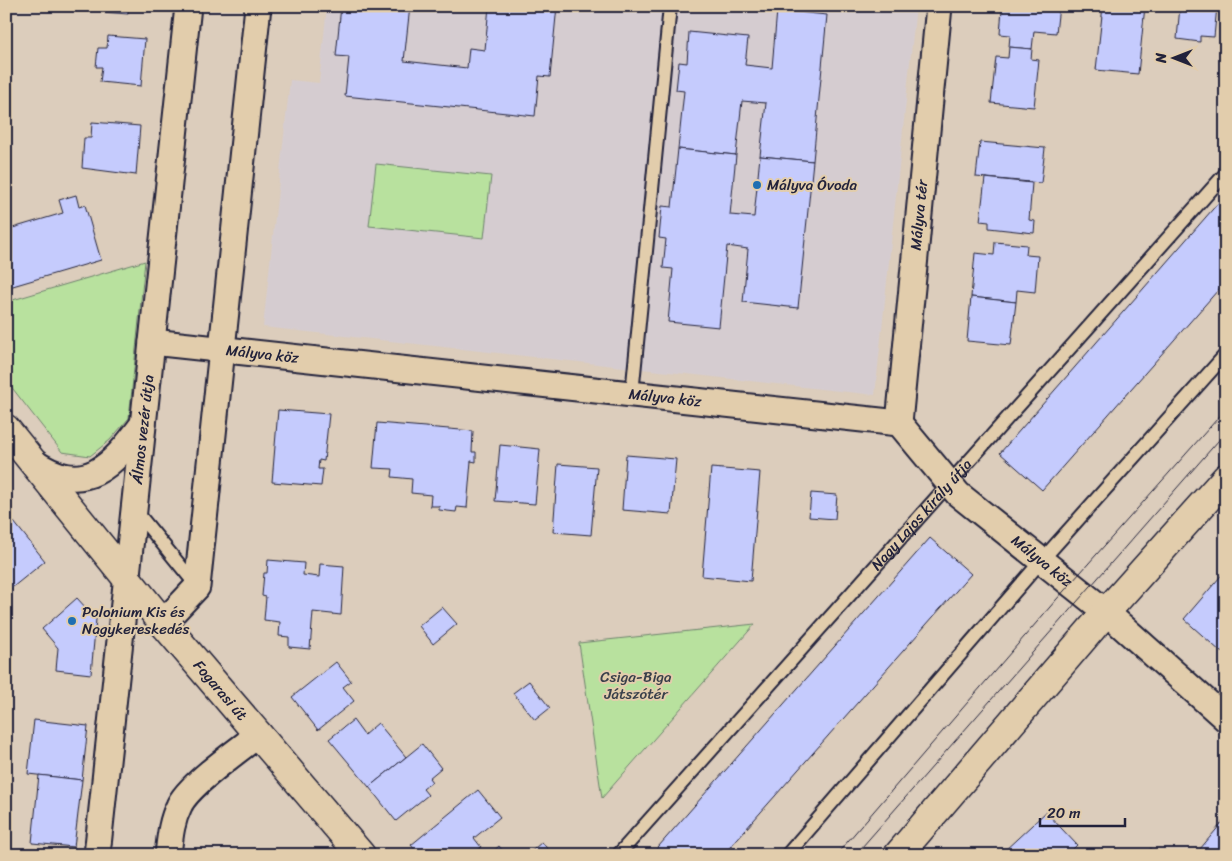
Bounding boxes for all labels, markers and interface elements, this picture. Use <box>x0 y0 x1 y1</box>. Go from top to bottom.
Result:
north arrow <box>1150 32 1200 82</box>
text: N <box>1149 53 1174 64</box>
place label: Mályva Óvoda <box>767 172 857 198</box>
street label: Mályva tér <box>903 178 935 251</box>
marker: Mályva Óvoda <box>751 179 763 191</box>
street label: Mályva köz <box>225 337 301 371</box>
street label: Álmos vezér útja <box>124 373 161 487</box>
street label: Mályva köz <box>627 381 704 415</box>
street label: Nagy Lajos király útja <box>864 452 979 577</box>
street label: Mályva köz <box>1005 528 1079 594</box>
place label: Polonium Kis és Nagykereskedés <box>82 599 190 642</box>
marker: Polonium Kis és Nagykereskedés <box>66 615 78 627</box>
street label: Fogarasi út <box>187 654 254 727</box>
park label: Csiga-Biga Játszótér <box>600 664 672 707</box>
scale bar <box>1040 796 1124 828</box>
text: 20 m <box>1047 800 1081 826</box>

